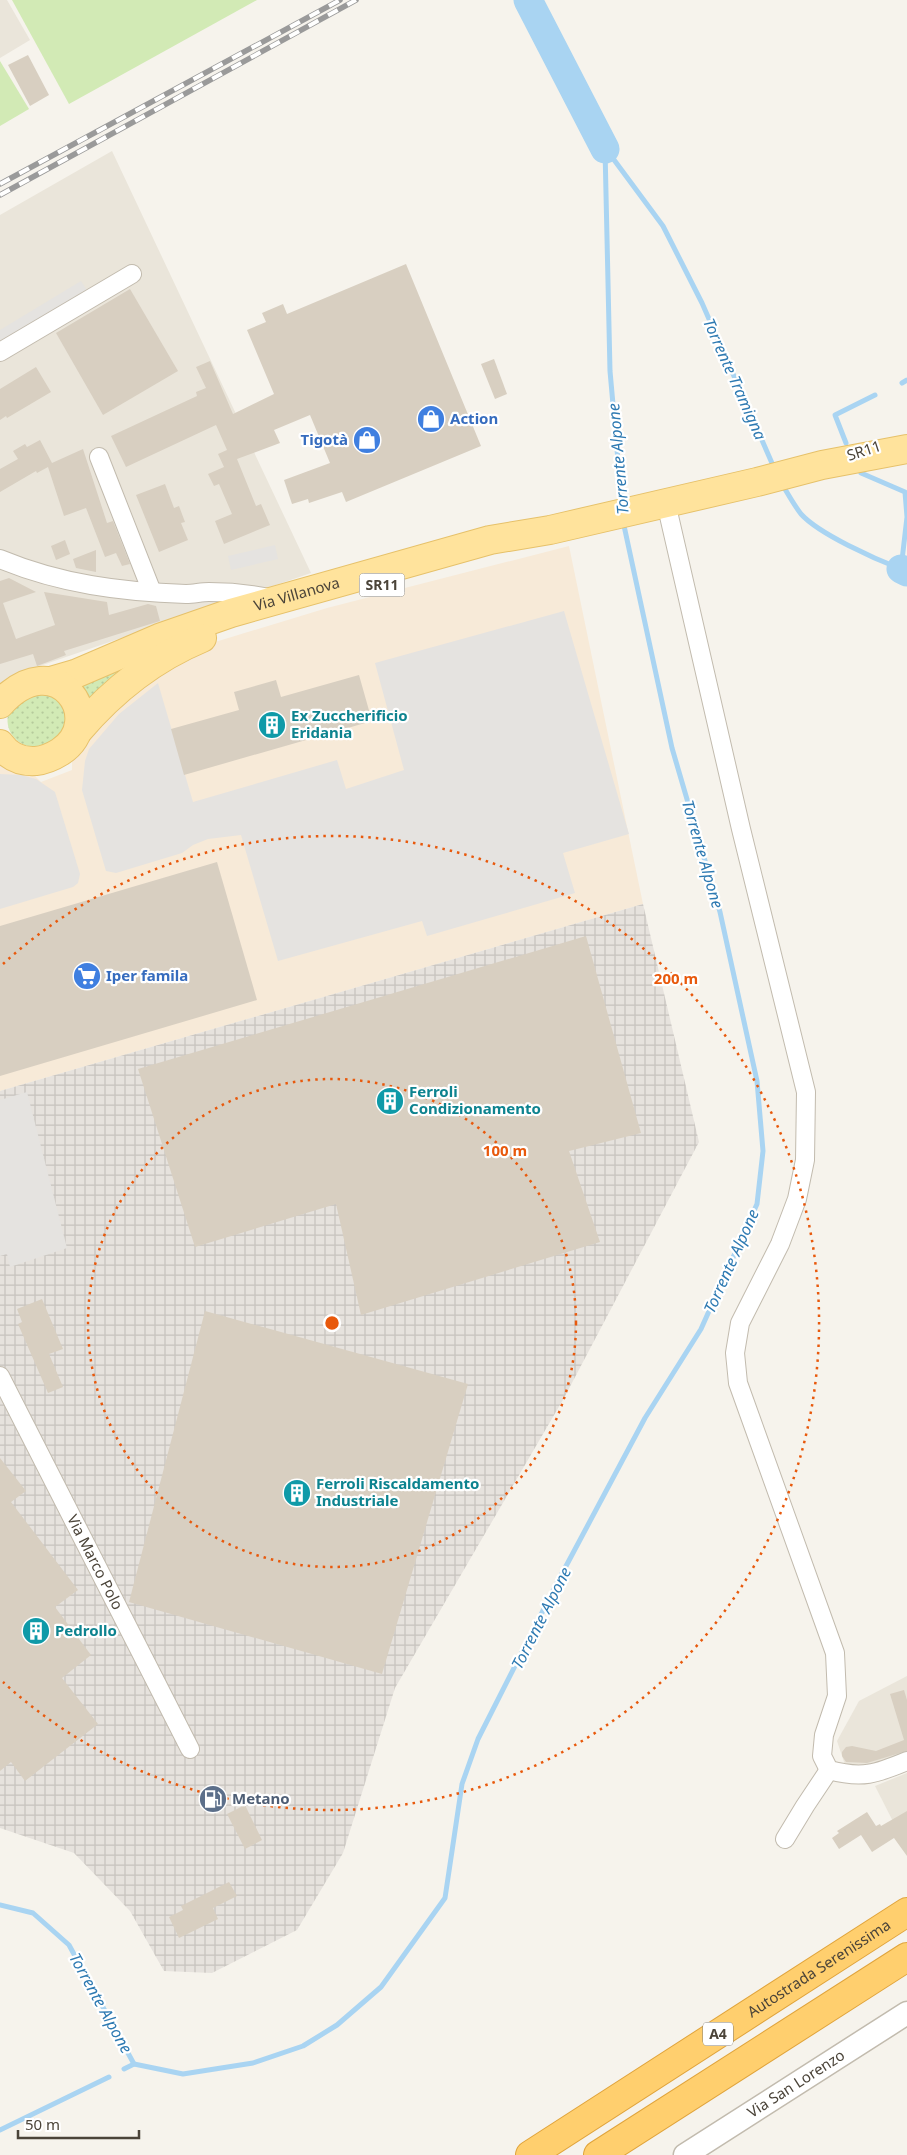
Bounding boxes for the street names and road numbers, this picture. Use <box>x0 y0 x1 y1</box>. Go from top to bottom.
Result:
street label: SR11 <box>844 435 883 465</box>
street label: Via Villanova <box>251 572 342 615</box>
road number: SR11 <box>360 574 404 596</box>
street label: Via Marco Polo <box>63 1511 128 1613</box>
street label: Autostrada Serenissima <box>743 1914 894 2021</box>
road number: A4 <box>703 2022 733 2046</box>
street label: Via San Lorenzo <box>743 2044 848 2122</box>

